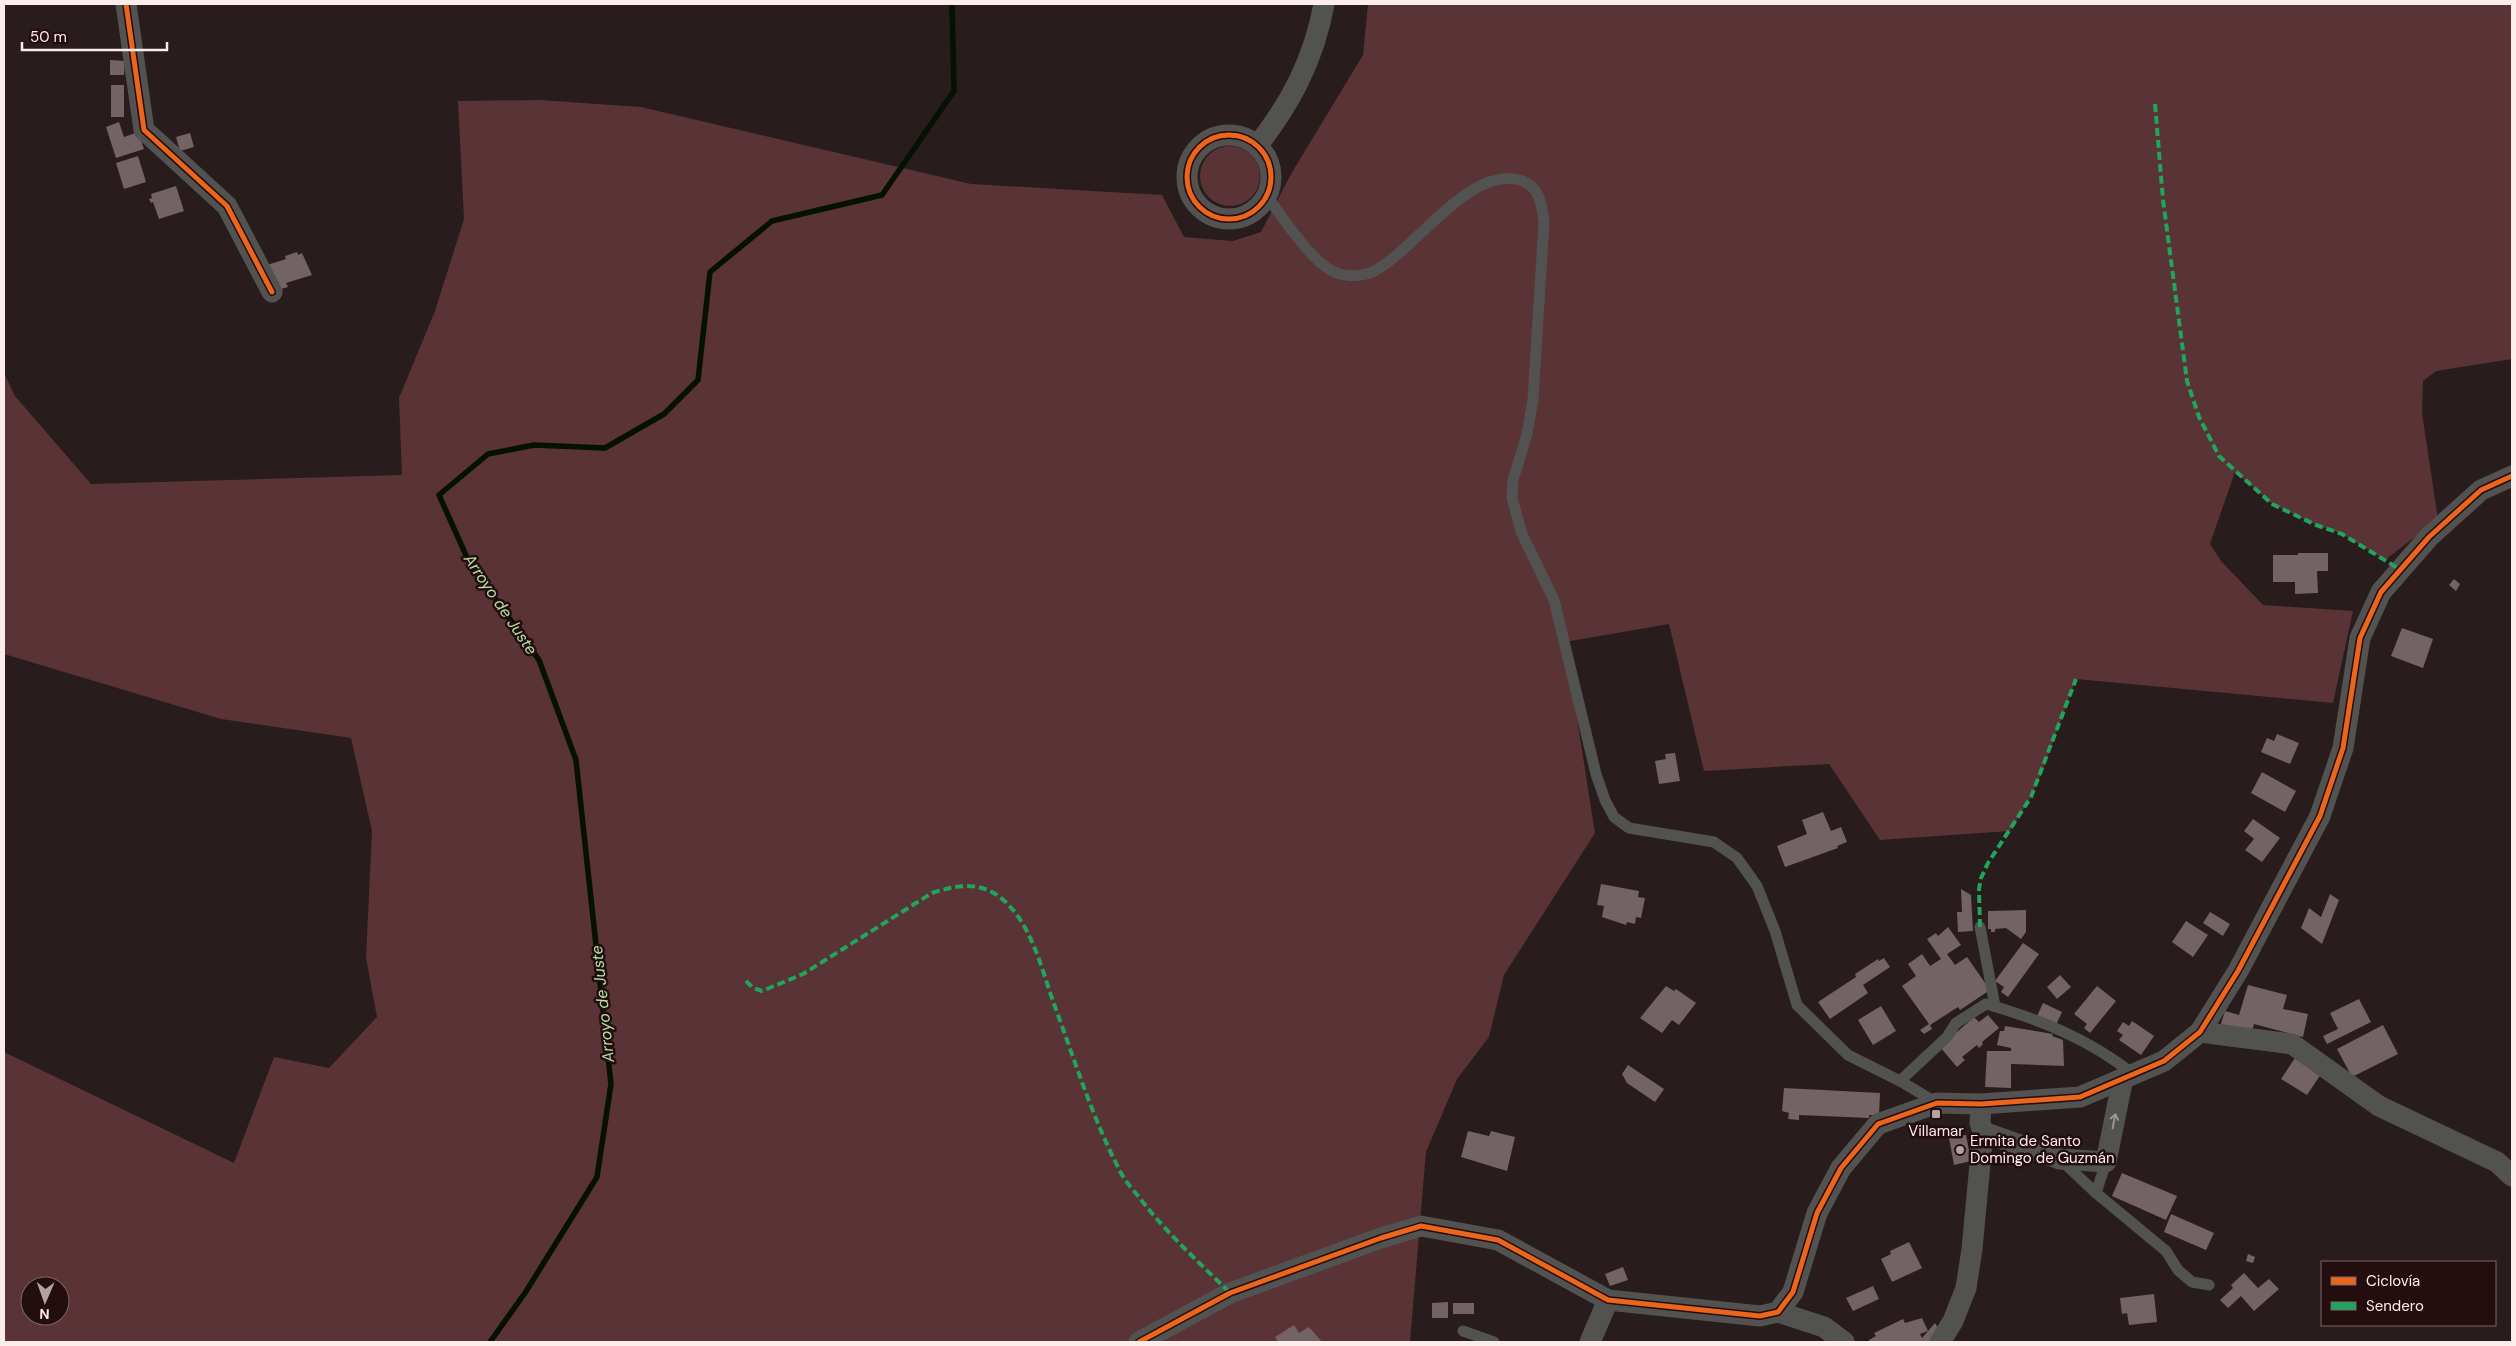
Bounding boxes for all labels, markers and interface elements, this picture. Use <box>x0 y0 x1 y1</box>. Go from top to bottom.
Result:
scale bar <box>22 20 168 52</box>
text: 50 m <box>30 27 67 47</box>
water label: Arroyo de Juste <box>459 549 542 659</box>
water label: Arroyo de Juste <box>586 945 619 1064</box>
marker: Villamar <box>1930 1108 1942 1120</box>
one-way arrow <box>2110 1113 2119 1129</box>
place label: Villamar <box>1908 1121 1964 1141</box>
place label: Ermita de Santo Domingo de Guzmán <box>1970 1131 2115 1168</box>
marker: Ermita de Santo Domingo de Guzmán <box>1954 1144 1966 1156</box>
legend <box>2321 1261 2496 1326</box>
text: Ciclovía <box>2366 1271 2420 1291</box>
north arrow <box>20 1276 70 1326</box>
text: Sendero <box>2366 1296 2424 1316</box>
text: N <box>39 1305 50 1323</box>

